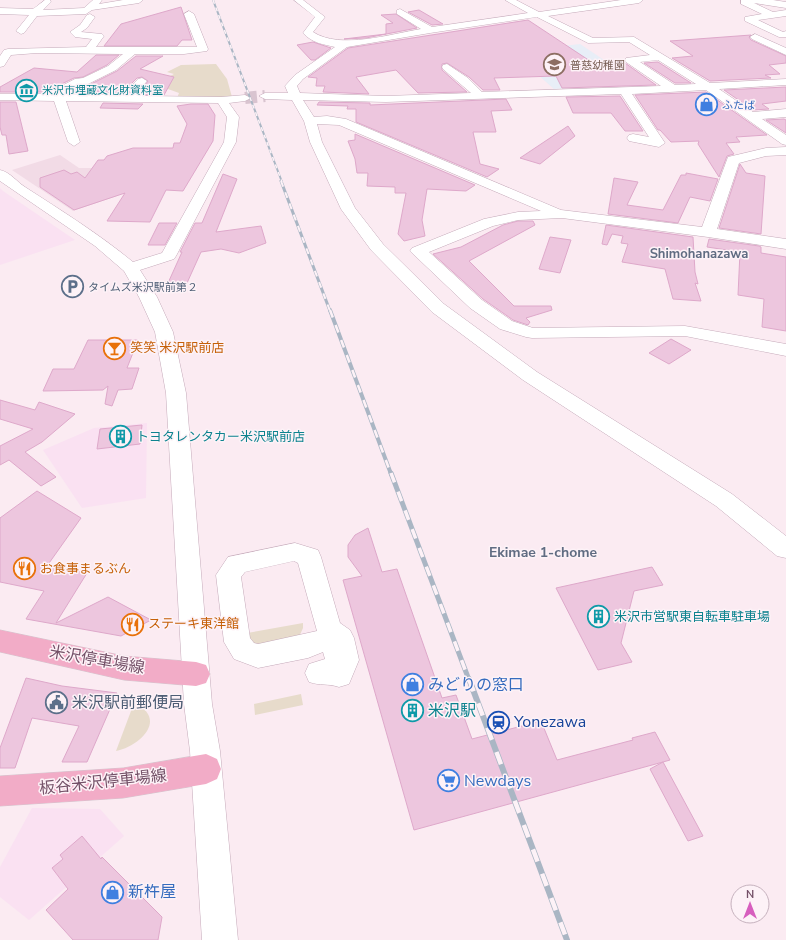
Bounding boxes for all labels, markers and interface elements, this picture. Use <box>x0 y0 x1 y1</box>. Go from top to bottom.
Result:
school or university icon: 普慈幼稚園 <box>542 52 568 78</box>
place label: 普慈幼稚園 <box>570 58 625 73</box>
museum icon: 米沢市埋蔵文化財資料室 <box>14 77 40 103</box>
place label: 米沢市埋蔵文化財資料室 <box>42 83 163 98</box>
shop icon: ふたば <box>693 92 719 118</box>
place label: ふたば <box>722 98 755 113</box>
district label: Shimohanazawa <box>650 245 748 263</box>
parking icon: タイムズ米沢駅前第２ <box>59 274 85 300</box>
place label: タイムズ米沢駅前第２ <box>88 280 198 295</box>
bar icon: 笑笑 米沢駅前店 <box>102 335 128 361</box>
place label: 笑笑 米沢駅前店 <box>130 339 224 357</box>
building icon: トヨタレンタカー米沢駅前店 <box>107 424 133 450</box>
place label: トヨタレンタカー米沢駅前店 <box>136 428 305 446</box>
district label: Ekimae 1-chome <box>489 543 597 562</box>
restaurant icon: お食事まるぶん <box>11 556 37 582</box>
place label: お食事まるぶん <box>40 560 131 578</box>
building icon: 米沢市営駅東自転車駐車場 <box>586 604 612 630</box>
place label: 米沢市営駅東自転車駐車場 <box>614 608 770 626</box>
restaurant icon: ステーキ東洋館 <box>119 611 145 637</box>
place label: ステーキ東洋館 <box>148 615 239 633</box>
street label: 米沢停車場線 <box>48 641 146 679</box>
shop icon: みどりの窓口 <box>399 672 425 698</box>
place label: みどりの窓口 <box>428 674 524 696</box>
public building icon: 米沢駅前郵便局 <box>43 690 69 716</box>
place label: 米沢駅前郵便局 <box>72 692 184 714</box>
building icon: 米沢駅 <box>400 698 426 724</box>
place label: 米沢駅 <box>428 700 476 722</box>
station icon: Yonezawa <box>486 709 512 735</box>
place label: Yonezawa <box>513 711 586 733</box>
street label: 板谷米沢停車場線 <box>38 764 168 800</box>
supermarket icon: Newdays <box>436 768 462 794</box>
place label: Newdays <box>464 770 531 792</box>
shop icon: 新杵屋 <box>100 879 126 905</box>
place label: 新杵屋 <box>128 881 176 903</box>
north arrow <box>730 884 770 924</box>
text: N <box>746 887 754 902</box>

